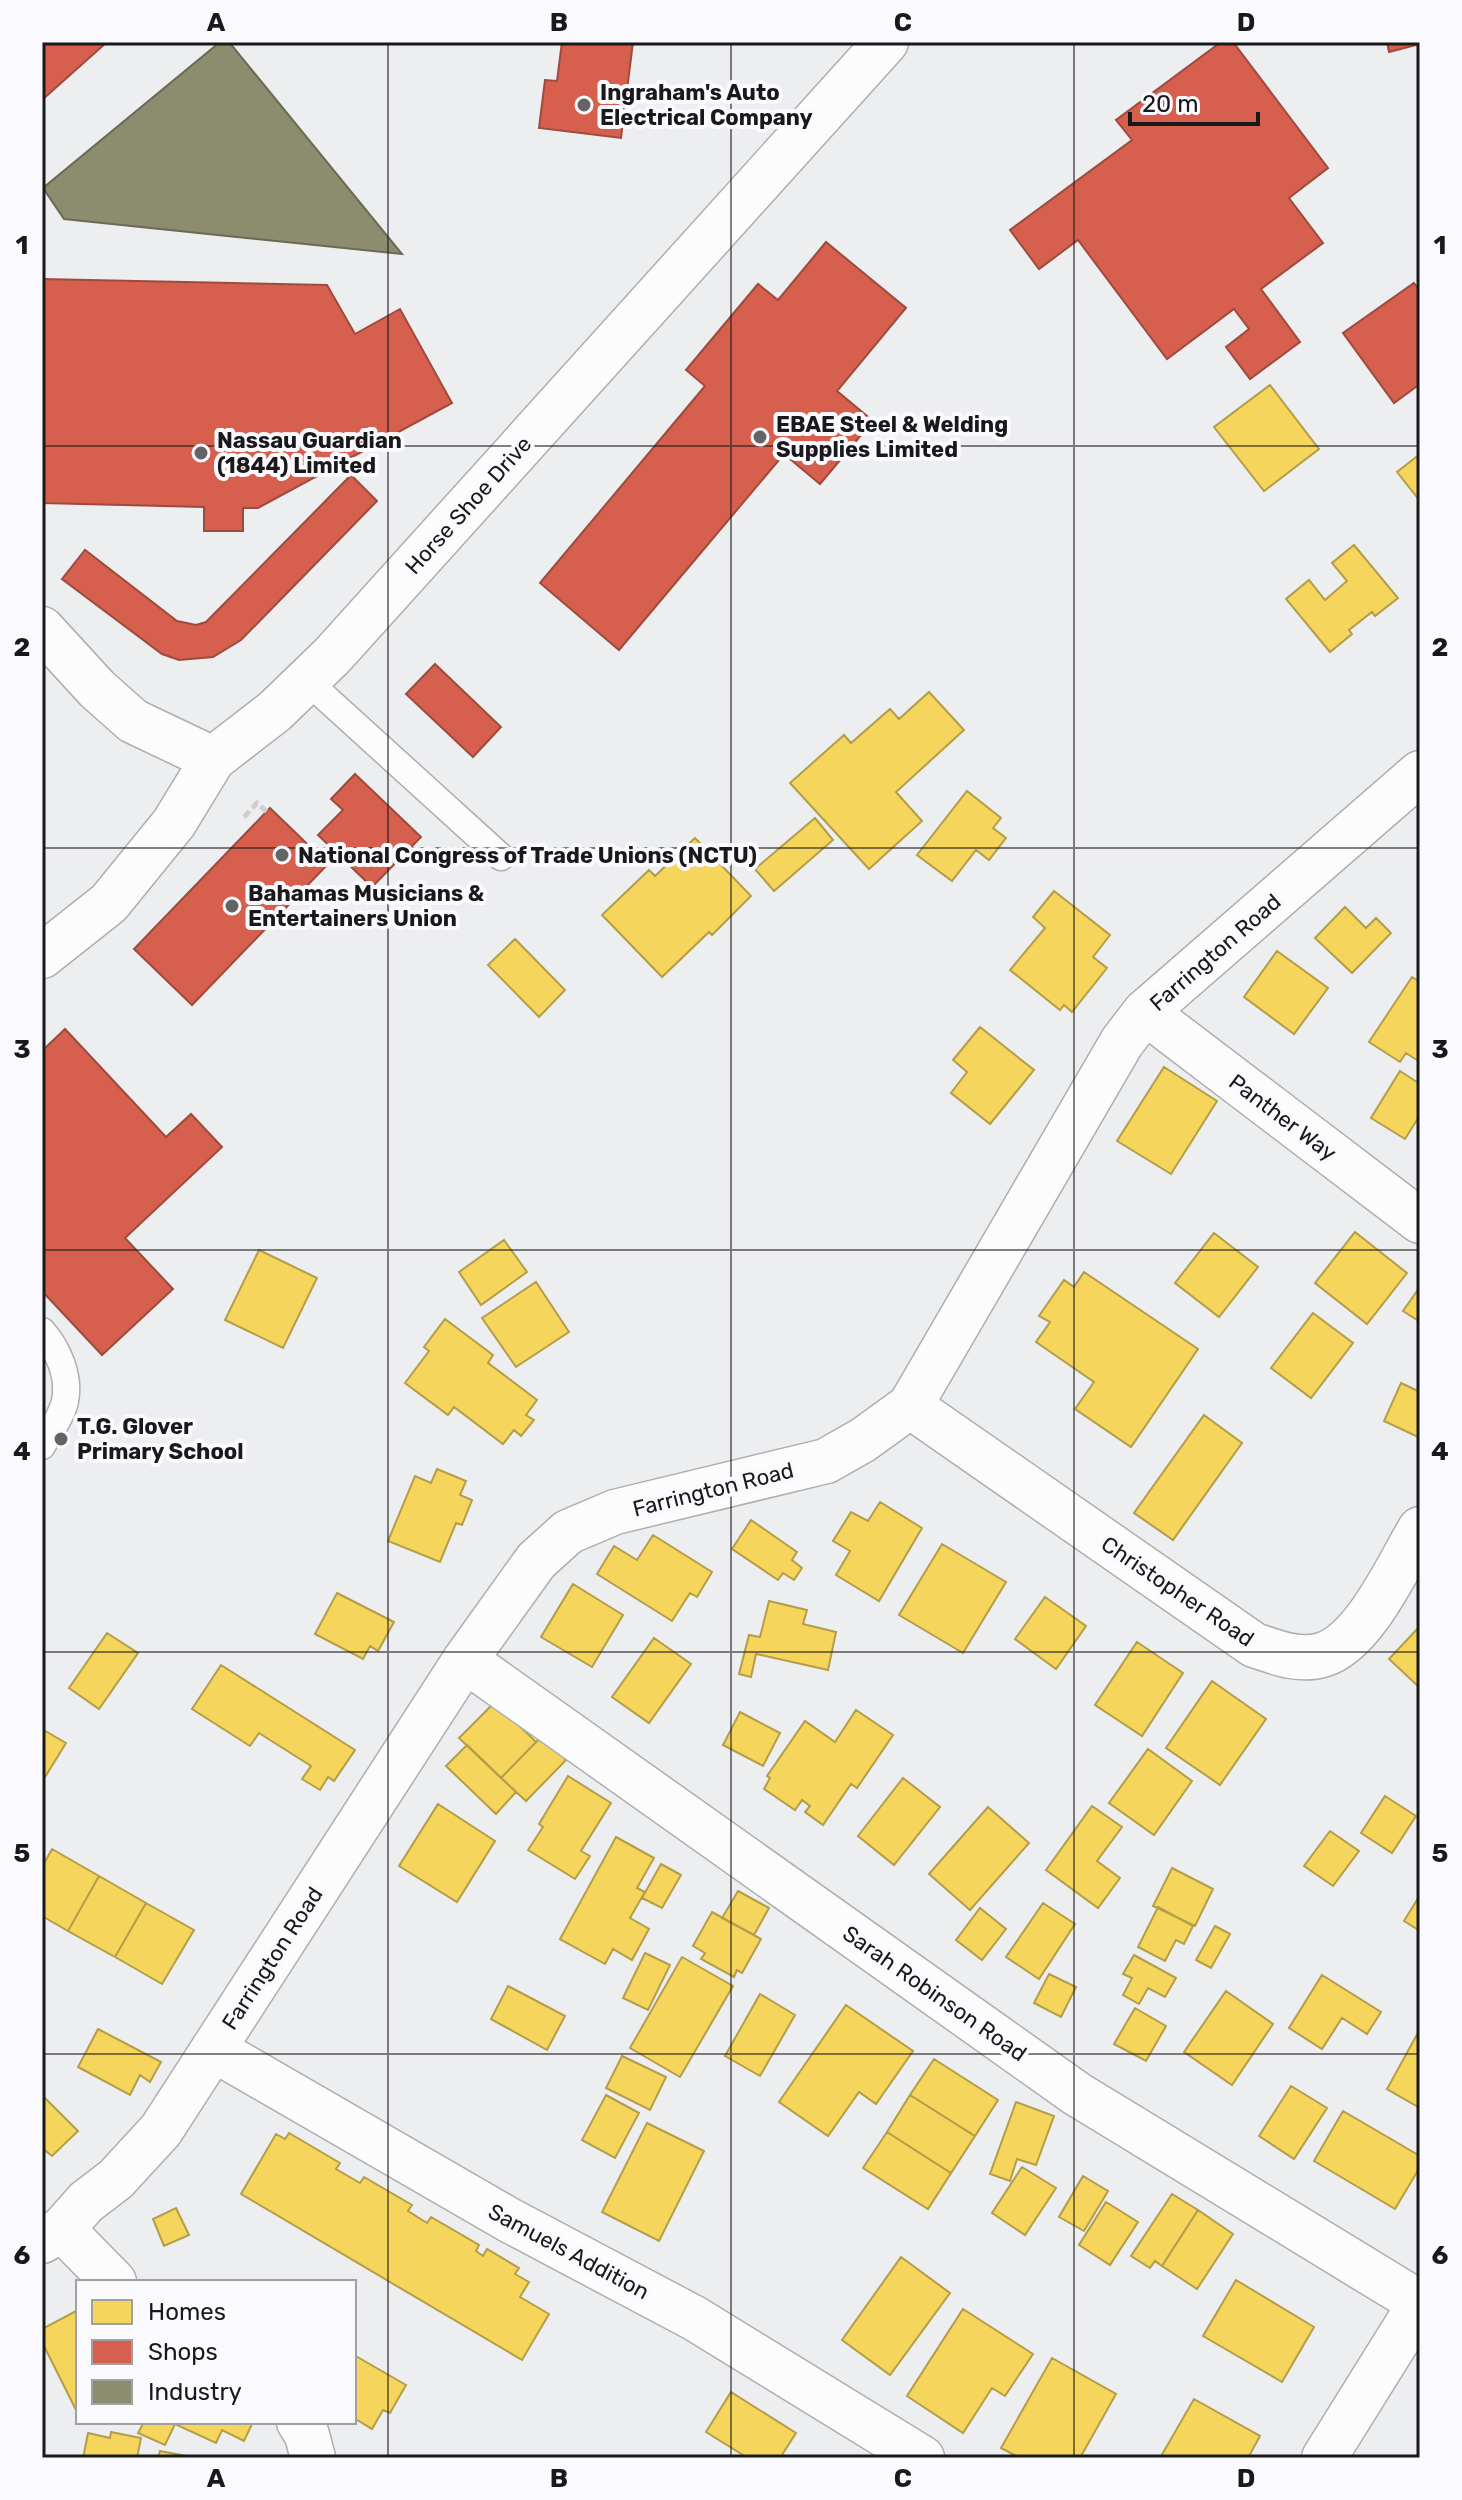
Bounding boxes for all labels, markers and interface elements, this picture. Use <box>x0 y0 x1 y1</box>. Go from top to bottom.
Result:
text: A <box>207 7 226 38</box>
text: B <box>550 7 568 38</box>
text: C <box>894 7 912 38</box>
text: D <box>1237 7 1255 38</box>
scale bar <box>1130 76 1258 126</box>
place label: Ingraham's Auto Electrical Company <box>600 79 813 131</box>
text: 20 m <box>1142 90 1199 118</box>
marker: Ingraham's Auto Electrical Company <box>575 96 593 114</box>
text: 1 <box>16 230 28 261</box>
text: 1 <box>1434 230 1446 261</box>
place label: EBAE Steel & Welding Supplies Limited <box>776 411 1008 463</box>
place label: Nassau Guardian (1844) Limited <box>217 427 402 479</box>
marker: EBAE Steel & Welding Supplies Limited <box>751 428 769 446</box>
street label: Horse Shoe Drive <box>399 431 537 580</box>
marker: Nassau Guardian (1844) Limited <box>192 444 210 462</box>
text: 2 <box>14 632 30 663</box>
text: 2 <box>1432 632 1448 663</box>
place label: National Congress of Trade Unions (NCTU) <box>298 842 757 869</box>
marker: National Congress of Trade Unions (NCTU) <box>273 846 291 864</box>
place label: Bahamas Musicians & Entertainers Union <box>248 880 484 932</box>
street label: Farrington Road <box>1144 888 1286 1017</box>
marker: Bahamas Musicians & Entertainers Union <box>223 897 241 915</box>
text: 3 <box>13 1034 31 1065</box>
text: 3 <box>1431 1034 1449 1065</box>
street label: Panther Way <box>1224 1068 1342 1167</box>
place label: T.G. Glover Primary School <box>77 1413 244 1465</box>
marker: T.G. Glover Primary School <box>52 1430 70 1448</box>
text: 4 <box>13 1436 31 1467</box>
text: 4 <box>1431 1436 1449 1467</box>
street label: Farrington Road <box>630 1456 796 1523</box>
street label: Christopher Road <box>1096 1530 1259 1652</box>
text: 5 <box>14 1838 30 1869</box>
text: 5 <box>1432 1838 1448 1869</box>
street label: Farrington Road <box>216 1882 329 2035</box>
street label: Sarah Robinson Road <box>838 1920 1032 2067</box>
street label: Samuels Addition <box>484 2198 654 2305</box>
text: 6 <box>14 2240 31 2271</box>
text: 6 <box>1432 2240 1449 2271</box>
legend <box>76 2280 356 2424</box>
text: Homes <box>148 2298 226 2326</box>
text: Shops <box>148 2338 218 2366</box>
text: Industry <box>148 2378 242 2406</box>
text: A <box>207 2463 226 2494</box>
text: B <box>550 2463 568 2494</box>
text: C <box>894 2463 912 2494</box>
text: D <box>1237 2463 1255 2494</box>

